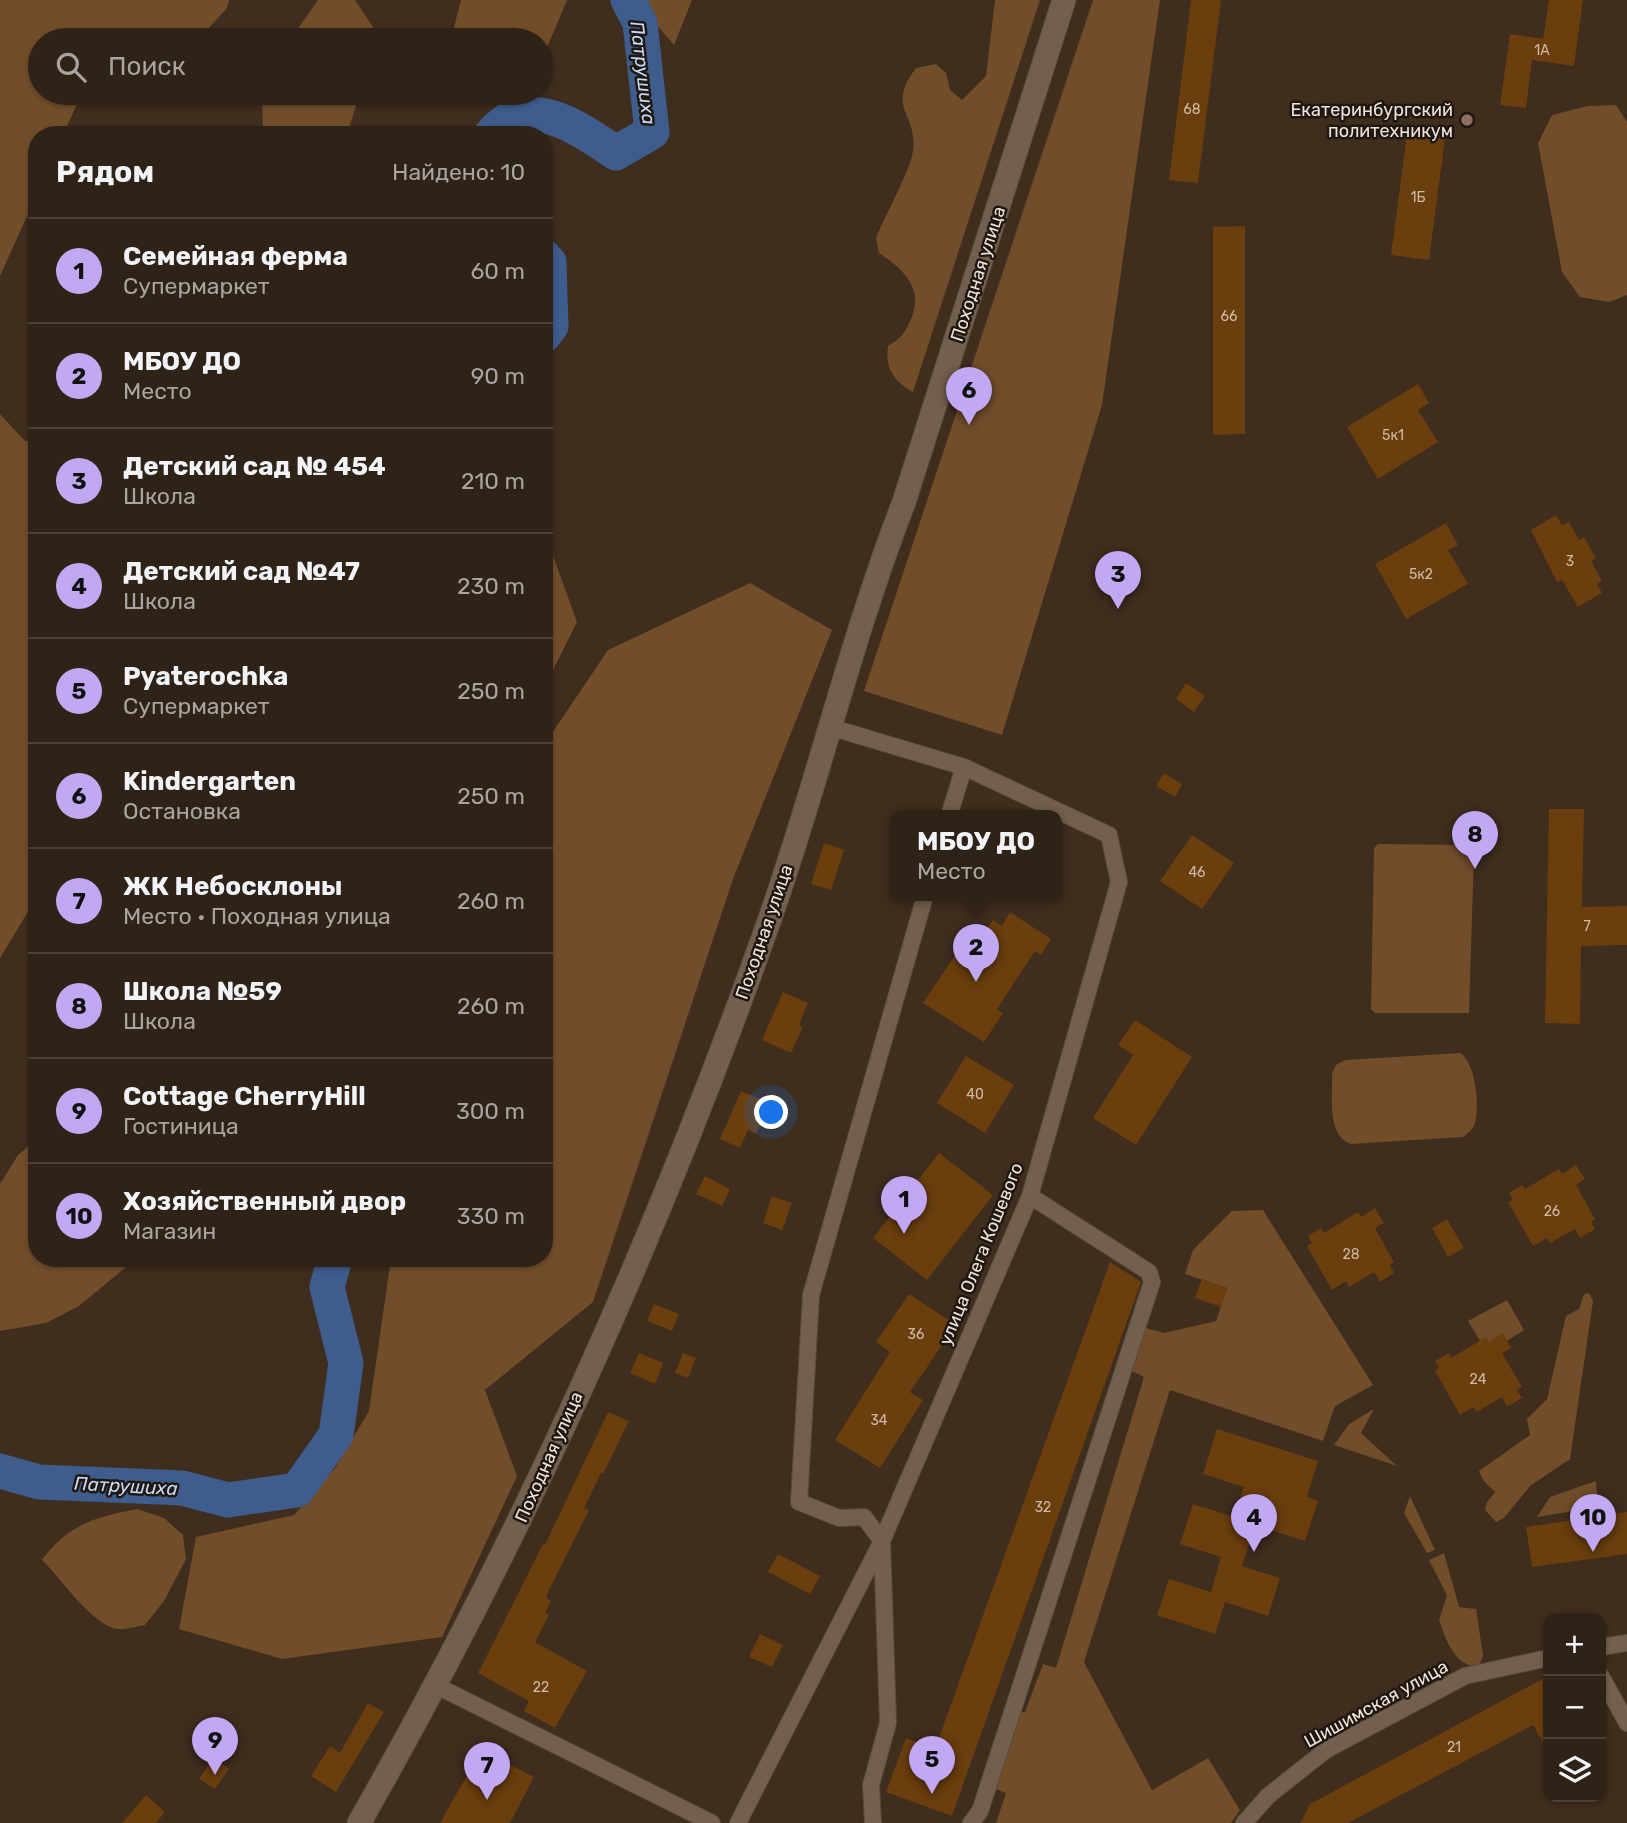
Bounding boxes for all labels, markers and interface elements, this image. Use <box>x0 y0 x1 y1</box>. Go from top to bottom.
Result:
water label: Патрушиха <box>625 20 661 126</box>
search box <box>28 28 553 105</box>
house number: 1А <box>1534 42 1550 59</box>
icon: search <box>52 48 90 86</box>
text: Поиск <box>108 51 186 82</box>
place label: Екатеринбургский политехникум <box>1290 99 1453 142</box>
house number: 68 <box>1183 101 1201 118</box>
marker: Екатеринбургский политехникум <box>1459 112 1475 128</box>
text: Рядом <box>56 154 154 190</box>
text: Найдено: 10 <box>392 158 525 186</box>
house number: 1Б <box>1411 189 1426 206</box>
street label: Походная улица <box>946 204 1010 344</box>
text: Семейная ферма <box>123 241 348 272</box>
text: 1 <box>73 257 85 285</box>
text: 60 m <box>470 257 525 285</box>
text: Супермаркет <box>123 272 270 300</box>
house number: 66 <box>1221 308 1237 325</box>
text: МБОУ ДО <box>123 346 241 377</box>
text: 2 <box>72 362 86 390</box>
text: 90 m <box>471 362 525 390</box>
pin: 6 <box>946 367 992 425</box>
text: Место <box>123 377 192 405</box>
house number: 5к1 <box>1382 427 1404 444</box>
text: Детский сад № 454 <box>123 451 386 482</box>
text: 3 <box>71 467 87 495</box>
text: 210 m <box>461 467 525 495</box>
text: Школа <box>123 482 196 510</box>
pin: 3 <box>1095 551 1141 609</box>
house number: 3 <box>1566 553 1574 570</box>
text: Детский сад №47 <box>123 556 360 587</box>
house number: 5к2 <box>1409 566 1433 583</box>
text: 4 <box>71 572 87 600</box>
text: 230 m <box>457 572 525 600</box>
text: Школа <box>123 587 196 615</box>
text: Pyaterochka <box>123 661 288 692</box>
text: 5 <box>72 677 86 705</box>
text: 250 m <box>457 677 525 705</box>
text: Супермаркет <box>123 692 270 720</box>
text: Kindergarten <box>123 766 296 797</box>
text: 6 <box>72 782 86 810</box>
text: 250 m <box>457 782 525 810</box>
text: Остановка <box>123 797 241 825</box>
popup <box>890 810 1062 901</box>
pin: 8 <box>1452 811 1498 869</box>
text: МБОУ ДО <box>917 826 1035 857</box>
text: Место <box>917 857 986 885</box>
street label: Походная улица <box>731 862 797 1002</box>
house number: 46 <box>1188 864 1206 881</box>
text: ЖК Небосклоны <box>123 871 342 902</box>
text: 7 <box>72 887 86 915</box>
text: 260 m <box>457 887 525 915</box>
text: Место · Походная улица <box>123 902 391 930</box>
house number: 7 <box>1583 918 1591 935</box>
pin: 2 <box>953 924 999 982</box>
text: Школа №59 <box>123 976 282 1007</box>
text: 8 <box>71 992 87 1020</box>
text: 260 m <box>457 992 525 1020</box>
text: Школа <box>123 1007 196 1035</box>
text: Cottage CherryHill <box>123 1081 366 1112</box>
house number: 40 <box>966 1086 984 1103</box>
your location <box>754 1095 788 1129</box>
text: 9 <box>72 1097 86 1125</box>
text: 300 m <box>456 1097 525 1125</box>
text: Гостиница <box>123 1112 239 1140</box>
street label: улица Олега Кошевого <box>934 1160 1028 1348</box>
pin: 1 <box>881 1176 927 1234</box>
text: Хозяйственный двор <box>123 1186 406 1217</box>
text: 10 <box>65 1202 93 1230</box>
text: 330 m <box>457 1202 525 1230</box>
house number: 26 <box>1544 1203 1560 1220</box>
text: Магазин <box>123 1217 216 1245</box>
house number: 28 <box>1342 1246 1360 1263</box>
house number: 36 <box>908 1326 924 1343</box>
house number: 24 <box>1470 1371 1487 1388</box>
street label: Походная улица <box>510 1388 588 1526</box>
house number: 34 <box>870 1412 888 1429</box>
water label: Патрушиха <box>74 1472 178 1500</box>
pin: 4 <box>1231 1494 1277 1552</box>
pin: 10 <box>1570 1494 1616 1552</box>
house number: 32 <box>1035 1499 1051 1516</box>
map controls <box>1543 1613 1606 1802</box>
button: + <box>1543 1613 1606 1676</box>
street label: Шишимская улица <box>1300 1655 1452 1753</box>
button: − <box>1543 1676 1606 1739</box>
house number: 22 <box>533 1679 549 1696</box>
pin: 9 <box>192 1717 238 1775</box>
pin: 5 <box>909 1736 955 1794</box>
house number: 21 <box>1447 1739 1461 1756</box>
button: layers <box>1543 1739 1606 1802</box>
pin: 7 <box>464 1742 510 1800</box>

